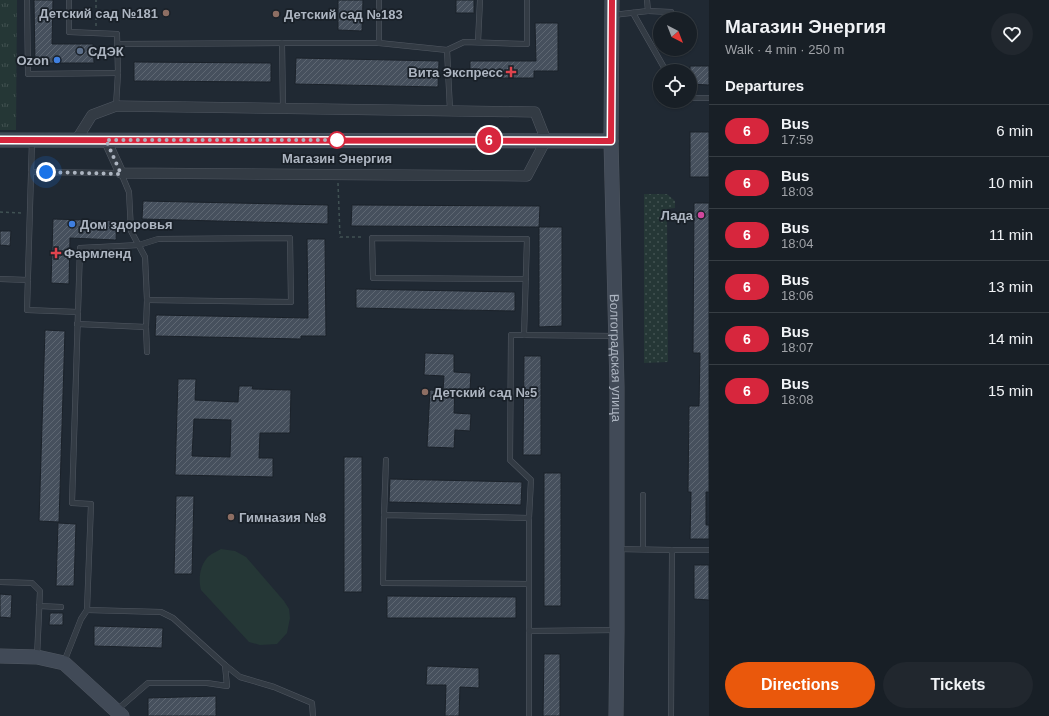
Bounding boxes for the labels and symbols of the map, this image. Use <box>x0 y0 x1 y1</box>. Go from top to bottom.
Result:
place label: Детский сад №181 <box>39 6 158 21</box>
place label: Детский сад №183 <box>284 7 403 22</box>
marker: Детский сад №181 <box>161 8 171 18</box>
marker: Детский сад №183 <box>271 9 281 19</box>
north arrow <box>653 12 697 56</box>
place label: СДЭК <box>88 44 124 59</box>
marker: СДЭК <box>75 46 85 56</box>
place label: Ozon <box>17 53 49 68</box>
marker: Ozon <box>52 55 62 65</box>
place label: Вита Экспресс <box>408 65 503 80</box>
marker: Вита Экспресс <box>506 67 516 77</box>
line badge: 6 <box>476 127 502 153</box>
marker: Магазин Энергия <box>328 131 346 149</box>
place label: Магазин Энергия <box>282 151 392 166</box>
your location <box>36 162 56 182</box>
place label: Лада <box>661 208 694 223</box>
marker: Лада <box>696 210 706 220</box>
place label: Дом здоровья <box>80 217 173 232</box>
marker: Дом здоровья <box>67 219 77 229</box>
place label: Фармленд <box>64 246 132 261</box>
marker: Фармленд <box>51 248 61 258</box>
street label: Волгоградская улица <box>607 294 625 423</box>
place label: Детский сад №5 <box>433 385 537 400</box>
marker: Детский сад №5 <box>420 387 430 397</box>
place label: Гимназия №8 <box>239 510 326 525</box>
marker: Гимназия №8 <box>226 512 236 522</box>

